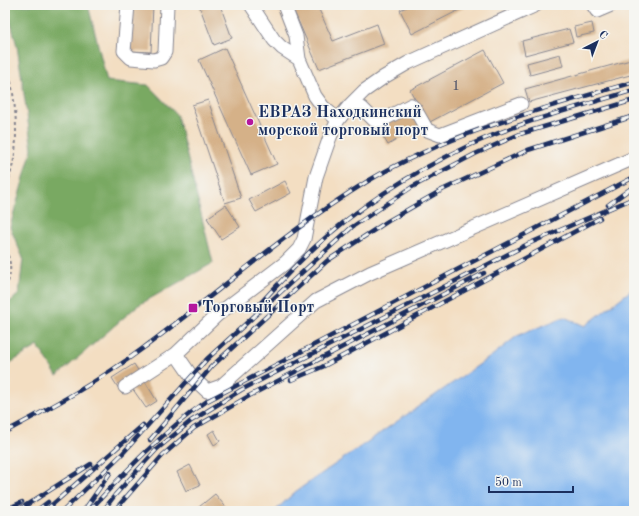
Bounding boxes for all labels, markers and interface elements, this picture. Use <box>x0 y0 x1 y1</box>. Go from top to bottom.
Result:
north arrow <box>577 22 617 62</box>
text: С <box>596 29 609 42</box>
house number: 1 <box>452 79 460 93</box>
place label: ЕВРАЗ Находкинский морской торговый порт <box>258 105 428 139</box>
marker: ЕВРАЗ Находкинский морской торговый порт <box>245 117 255 127</box>
place label: Торговый Порт <box>202 300 315 316</box>
marker: Торговый Порт <box>187 302 199 314</box>
scale bar <box>489 468 573 494</box>
text: 50 m <box>495 476 522 489</box>

